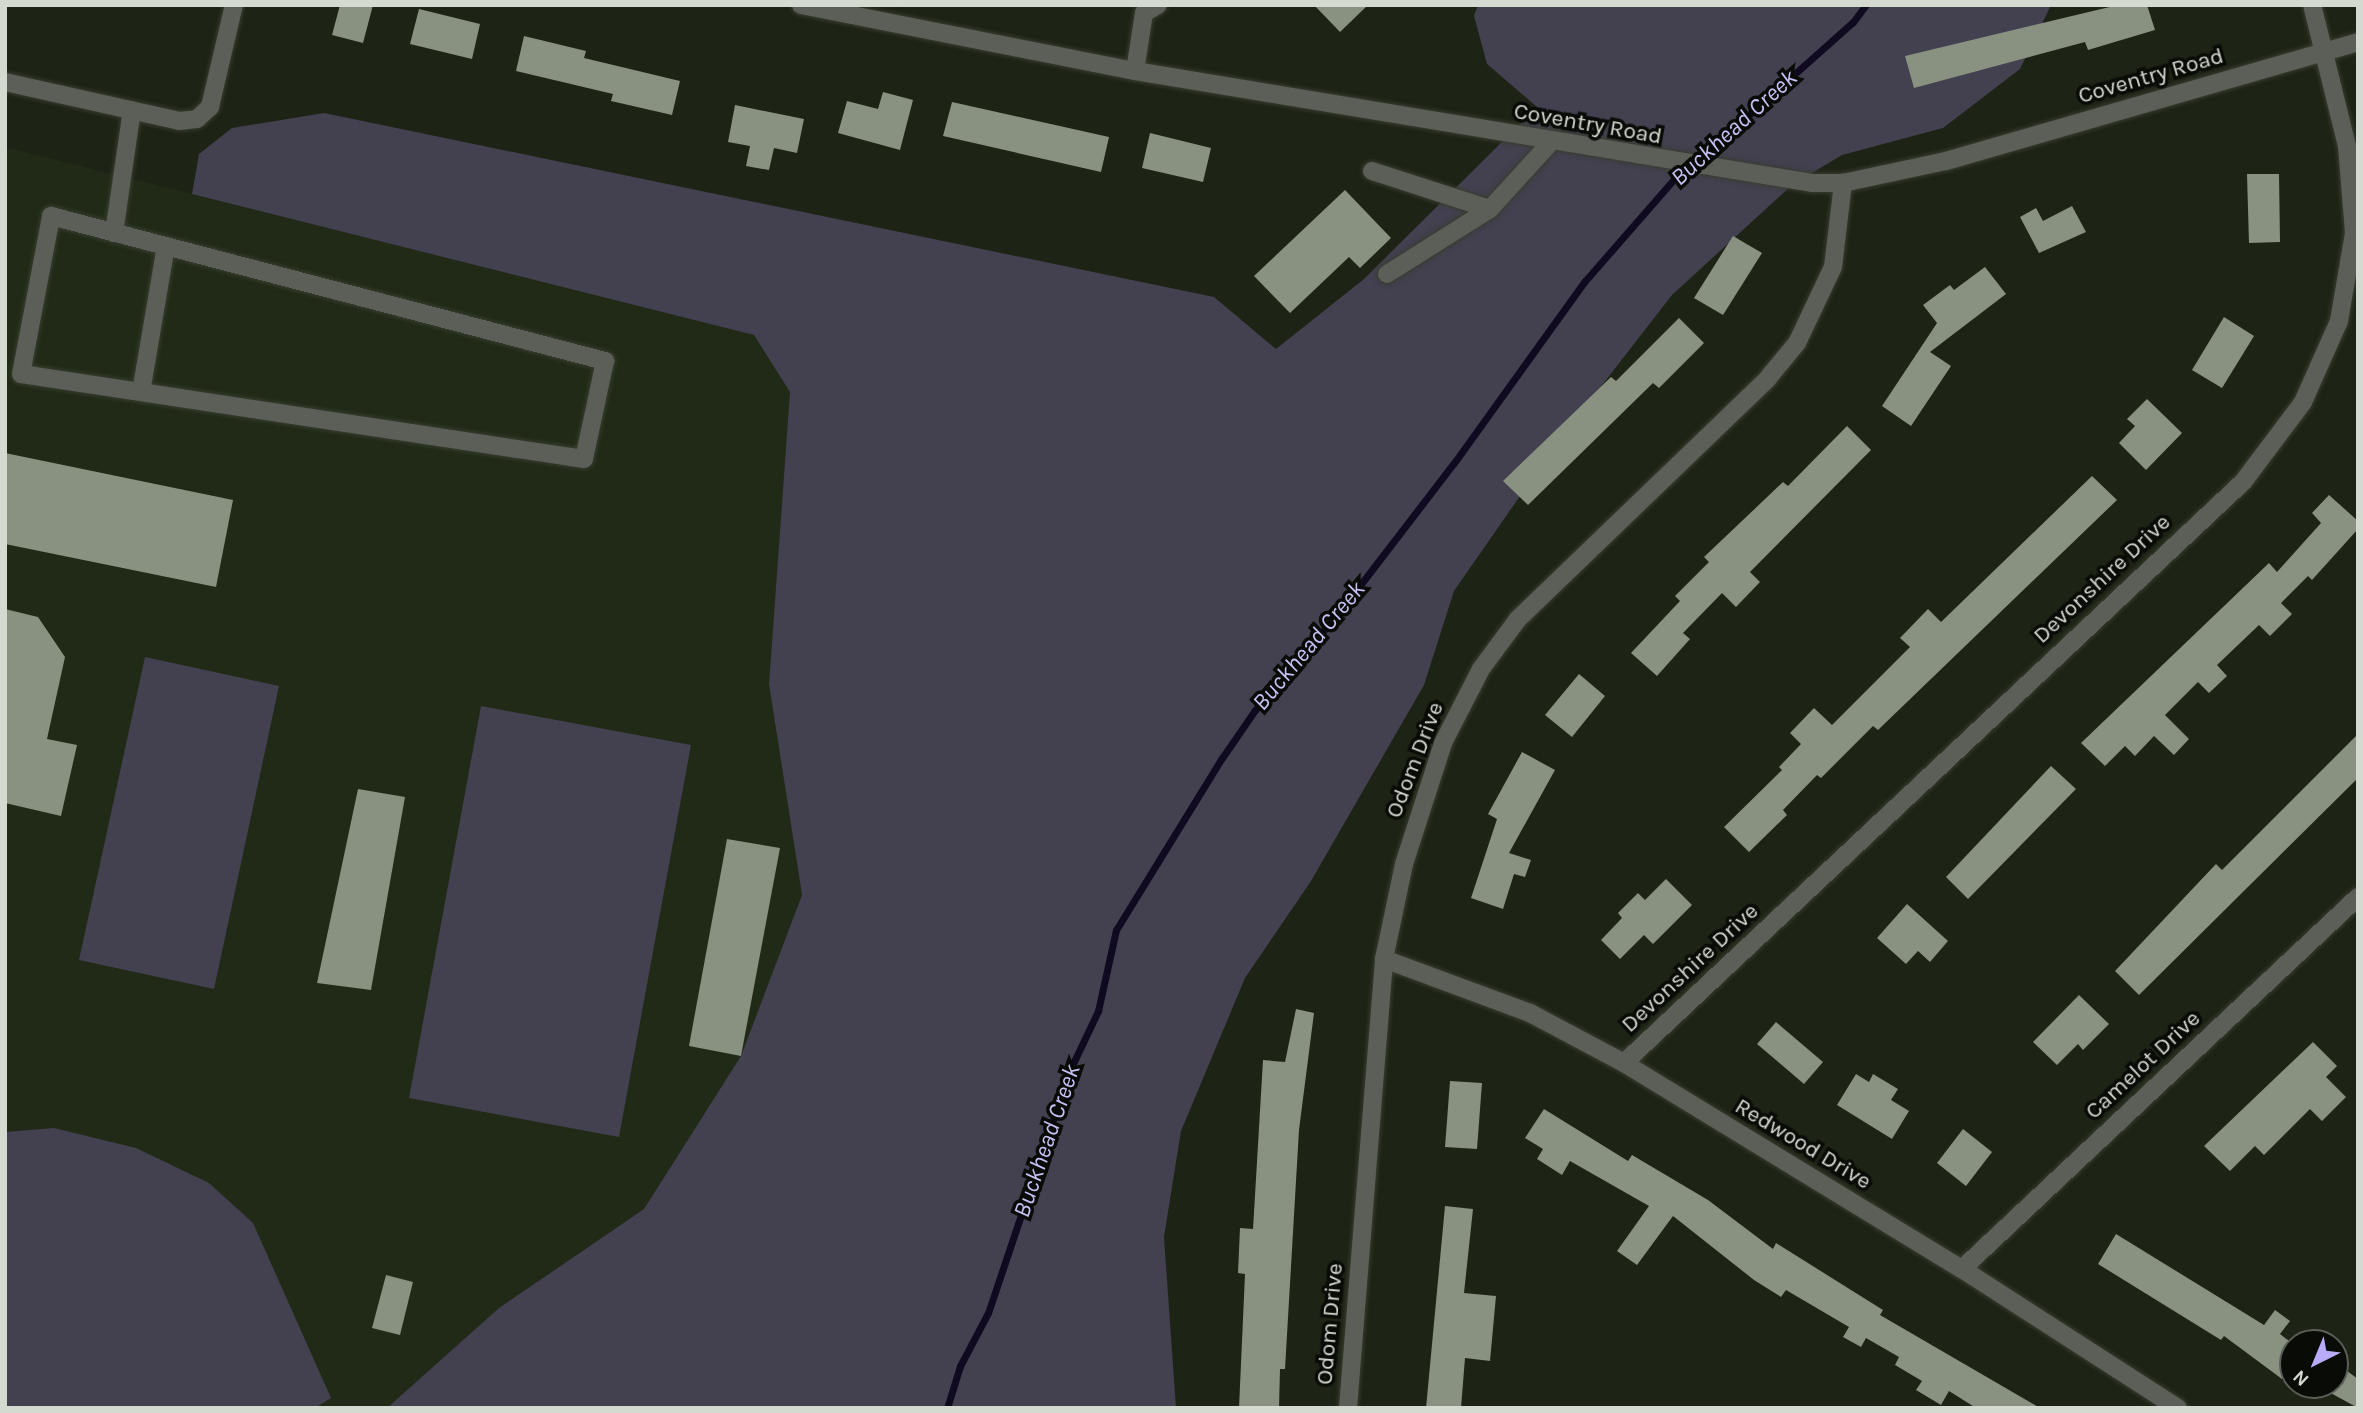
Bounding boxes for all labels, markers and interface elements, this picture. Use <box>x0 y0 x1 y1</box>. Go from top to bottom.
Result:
street label: Coventry Road <box>2075 42 2227 110</box>
water label: Buckhead Creek <box>1665 64 1803 192</box>
street label: Coventry Road <box>1512 97 1664 151</box>
street label: Devonshire Drive <box>2028 509 2176 649</box>
water label: Buckhead Creek <box>1247 575 1371 717</box>
street label: Odom Drive <box>1380 698 1450 822</box>
street label: Devonshire Drive <box>1616 898 1764 1038</box>
street label: Camelot Drive <box>2080 1005 2206 1125</box>
water label: Buckhead Creek <box>1007 1061 1087 1221</box>
street label: Redwood Drive <box>1730 1092 1876 1196</box>
street label: Odom Drive <box>1311 1262 1349 1386</box>
north arrow <box>2279 1329 2349 1399</box>
text: N <box>2289 1365 2314 1391</box>

